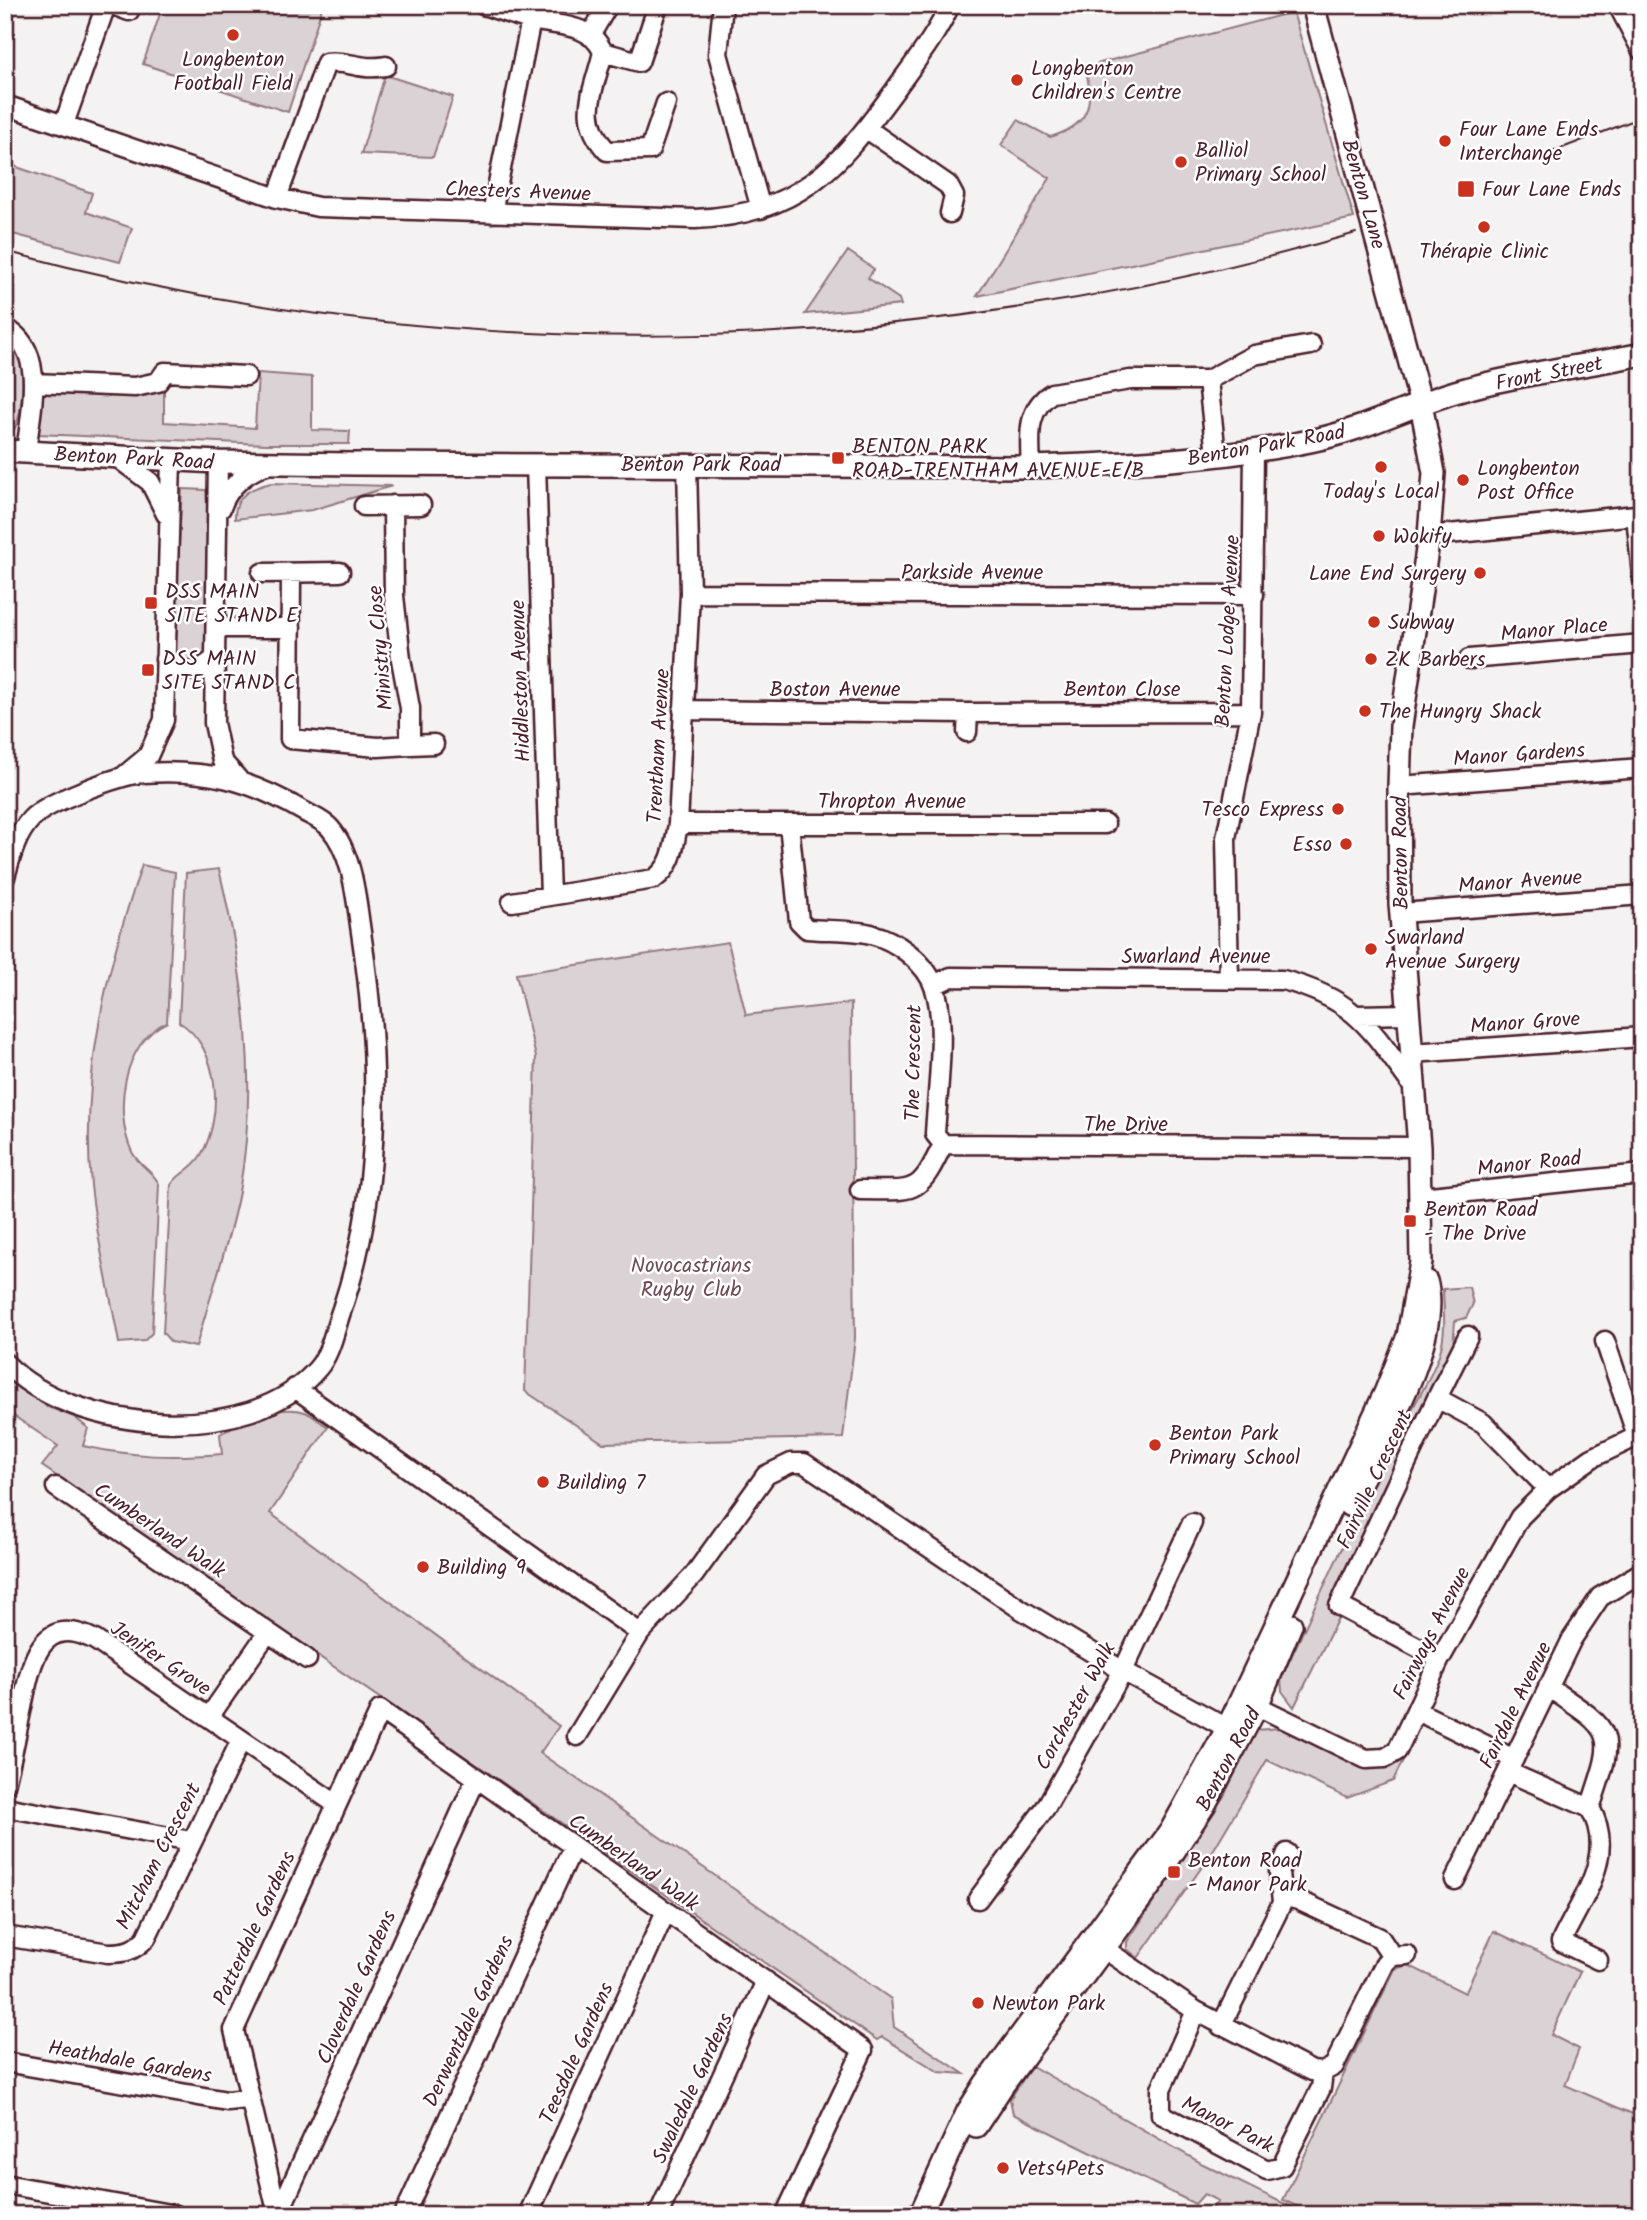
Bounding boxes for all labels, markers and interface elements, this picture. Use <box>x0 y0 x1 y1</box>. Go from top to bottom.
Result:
marker: Longbenton Football Field <box>225 27 241 43</box>
place label: Longbenton Football Field <box>174 44 293 101</box>
place label: Longbenton Children's Centre <box>1031 53 1182 110</box>
marker: Longbenton Children's Centre <box>1009 72 1025 88</box>
place label: Four Lane Ends Interchange <box>1459 114 1598 171</box>
marker: Four Lane Ends Interchange <box>1437 133 1453 149</box>
place label: Balliol Primary School <box>1195 135 1326 192</box>
street label: Benton Lane <box>1331 135 1394 254</box>
marker: Balliol Primary School <box>1173 154 1189 170</box>
street label: Chesters Avenue <box>444 173 592 212</box>
place label: Four Lane Ends <box>1482 174 1621 207</box>
marker: Four Lane Ends <box>1456 179 1476 199</box>
marker: Thérapie Clinic <box>1476 219 1492 235</box>
place label: Thérapie Clinic <box>1419 236 1549 269</box>
street label: Front Street <box>1493 348 1607 401</box>
street label: Benton Park Road <box>1185 416 1348 477</box>
place label: BENTON PARK ROAD-TRENTHAM AVENUE-E/B <box>852 431 1144 488</box>
street label: Benton Park Road <box>53 439 215 480</box>
street label: Benton Park Road <box>621 449 781 482</box>
marker: BENTON PARK ROAD-TRENTHAM AVENUE-E/B <box>830 450 846 466</box>
place label: Longbenton Post Office <box>1477 453 1580 510</box>
marker: Today's Local <box>1373 459 1389 475</box>
marker: Longbenton Post Office <box>1455 472 1471 488</box>
place label: Today's Local <box>1323 476 1439 509</box>
place label: Wokify <box>1393 521 1452 554</box>
marker: Wokify <box>1371 528 1387 544</box>
street label: Benton Lodge Avenue <box>1207 534 1250 728</box>
street label: Parkside Avenue <box>901 557 1044 590</box>
place label: Lane End Surgery <box>1309 558 1466 591</box>
marker: Lane End Surgery <box>1472 565 1488 581</box>
place label: DSS MAIN SITE STAND E <box>165 576 299 633</box>
street label: Ministry Close <box>360 583 403 712</box>
marker: DSS MAIN SITE STAND E <box>143 595 159 611</box>
street label: Hiddleston Avenue <box>502 599 541 763</box>
place label: Subway <box>1388 607 1454 640</box>
street label: Manor Place <box>1499 609 1610 652</box>
marker: Subway <box>1366 614 1382 630</box>
place label: DSS MAIN SITE STAND C <box>162 643 296 700</box>
place label: ZK Barbers <box>1385 644 1485 677</box>
marker: ZK Barbers <box>1363 651 1379 667</box>
marker: DSS MAIN SITE STAND C <box>140 662 156 678</box>
street label: Trentham Avenue <box>639 667 680 824</box>
street label: Boston Avenue <box>770 674 901 707</box>
street label: Benton Close <box>1064 674 1181 707</box>
place label: The Hungry Shack <box>1379 696 1542 729</box>
marker: The Hungry Shack <box>1357 703 1373 719</box>
street label: Manor Gardens <box>1452 734 1586 777</box>
street label: Thropton Avenue <box>818 786 967 819</box>
place label: Tesco Express <box>1202 794 1324 827</box>
street label: Benton Road <box>1384 795 1419 910</box>
marker: Tesco Express <box>1330 801 1346 817</box>
place label: Esso <box>1292 829 1332 862</box>
marker: Esso <box>1338 836 1354 852</box>
street label: Manor Avenue <box>1457 862 1584 903</box>
place label: Swarland Avenue Surgery <box>1385 922 1520 979</box>
street label: Swarland Avenue <box>1122 941 1271 974</box>
marker: Swarland Avenue Surgery <box>1363 941 1379 957</box>
street label: Manor Grove <box>1469 1003 1582 1044</box>
street label: The Crescent <box>897 1004 932 1122</box>
street label: The Drive <box>1084 1109 1169 1142</box>
street label: Manor Road <box>1475 1143 1583 1186</box>
place label: Benton Road - The Drive <box>1424 1194 1538 1251</box>
marker: Benton Road - The Drive <box>1402 1213 1418 1229</box>
park label: Novocastrians Rugby Club <box>631 1250 751 1307</box>
street label: Fairville Crescent <box>1329 1404 1423 1555</box>
place label: Benton Park Primary School <box>1169 1418 1300 1475</box>
marker: Benton Park Primary School <box>1147 1437 1163 1453</box>
place label: Building 7 <box>557 1467 647 1500</box>
marker: Building 7 <box>535 1474 551 1490</box>
street label: Cumberland Walk <box>86 1475 232 1588</box>
place label: Building 9 <box>437 1552 526 1585</box>
marker: Building 9 <box>415 1559 431 1575</box>
street label: Fairways Avenue <box>1385 1561 1480 1706</box>
street label: Jenifer Grove <box>103 1613 218 1706</box>
street label: Corchester Walk <box>1027 1636 1125 1777</box>
street label: Fairdale Avenue <box>1471 1636 1562 1775</box>
street label: Benton Road <box>1188 1701 1271 1818</box>
street label: Mitcham Crescent <box>108 1777 211 1936</box>
street label: Cumberland Walk <box>561 1806 705 1921</box>
place label: Benton Road - Manor Park <box>1188 1845 1307 1902</box>
street label: Patterdale Gardens <box>205 1846 306 2011</box>
marker: Benton Road - Manor Park <box>1166 1864 1182 1880</box>
street label: Cloverdale Gardens <box>309 1905 406 2070</box>
street label: Derwentdale Gardens <box>415 1930 524 2113</box>
street label: Teesdale Gardens <box>531 1977 623 2130</box>
place label: Newton Park <box>992 1988 1105 2021</box>
marker: Newton Park <box>970 1995 986 2011</box>
street label: Swaledale Gardens <box>644 2008 743 2169</box>
street label: Heathdale Gardens <box>45 2032 214 2093</box>
street label: Manor Park <box>1175 2088 1280 2163</box>
place label: Vets4Pets <box>1017 2153 1104 2186</box>
marker: Vets4Pets <box>995 2160 1011 2176</box>

